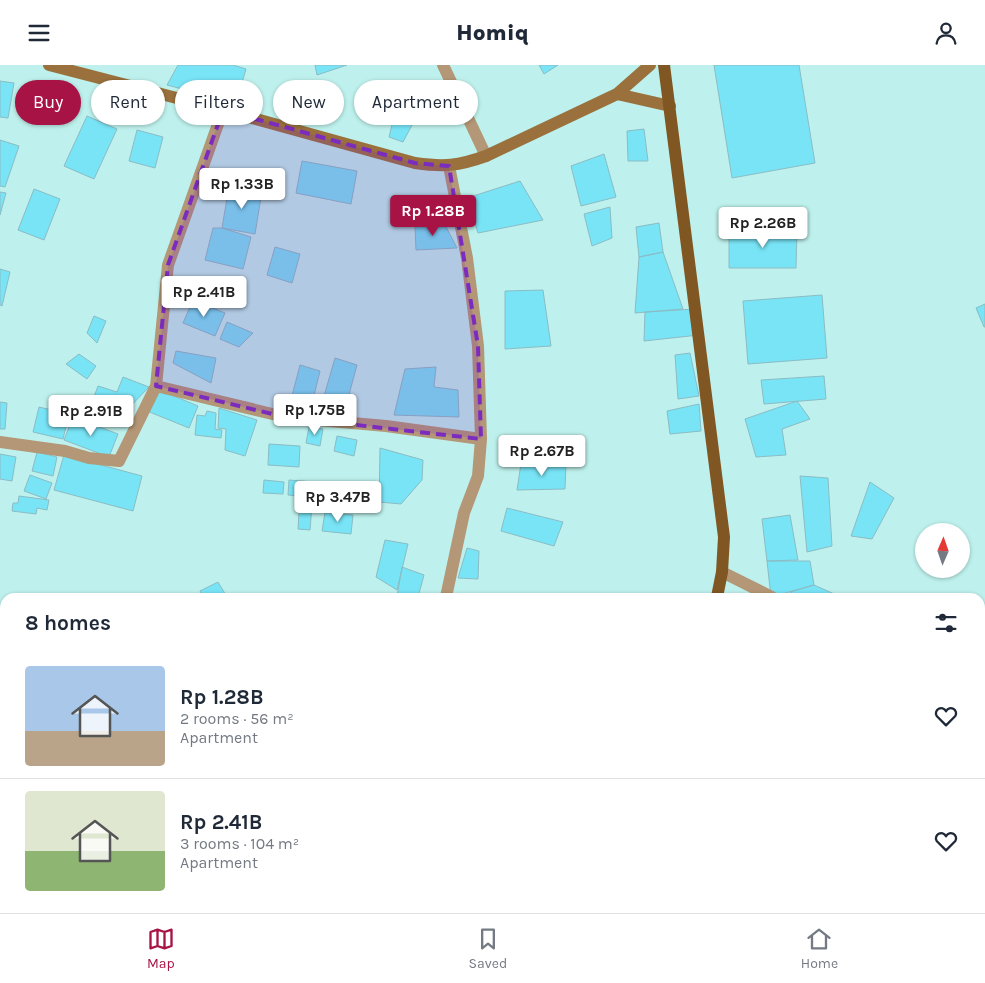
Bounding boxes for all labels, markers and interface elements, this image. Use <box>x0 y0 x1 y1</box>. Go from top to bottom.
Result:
icon: menu <box>25 19 53 47</box>
icon: person <box>932 19 960 47</box>
text: Homiq <box>456 20 529 46</box>
chip: Buy <box>15 80 81 125</box>
chip: Rent <box>91 80 165 125</box>
chip: Filters <box>175 80 263 125</box>
chip: New <box>273 80 344 125</box>
chip: Apartment <box>354 80 478 125</box>
pin: Rp 1.33B <box>190 167 294 210</box>
text: Rp 1.33B <box>210 174 274 193</box>
pin: Rp 1.28B <box>381 195 485 237</box>
text: Rp 1.28B <box>401 201 465 220</box>
pin: Rp 2.26B <box>711 207 815 249</box>
text: Rp 2.26B <box>730 213 796 232</box>
pin: Rp 2.41B <box>152 275 256 318</box>
text: Rp 2.41B <box>173 282 235 301</box>
pin: Rp 1.75B <box>263 393 367 436</box>
pin: Rp 2.91B <box>39 395 143 437</box>
text: Rp 1.75B <box>285 400 345 419</box>
text: Rp 2.91B <box>59 401 123 420</box>
pin: Rp 2.67B <box>490 435 594 477</box>
text: Rp 2.67B <box>509 441 575 460</box>
pin: Rp 3.47B <box>286 481 390 523</box>
text: Rp 3.47B <box>305 487 371 506</box>
north arrow <box>915 523 970 577</box>
map controls <box>915 523 970 578</box>
icon: filters <box>932 609 960 637</box>
text: 8 homes <box>25 611 111 635</box>
text: Rp 1.28B <box>180 685 264 709</box>
icon: home <box>65 686 125 746</box>
icon: heart <box>932 702 960 730</box>
text: 2 rooms · 56 m² <box>180 709 294 728</box>
text: Apartment <box>180 728 258 747</box>
text: Rp 2.41B <box>180 810 262 834</box>
icon: home <box>65 811 125 871</box>
icon: heart <box>932 827 960 855</box>
text: 3 rooms · 104 m² <box>180 834 299 853</box>
text: Apartment <box>180 853 258 872</box>
tab: Map <box>147 925 175 972</box>
tab: Saved <box>468 925 507 972</box>
tab: Home <box>801 925 838 972</box>

